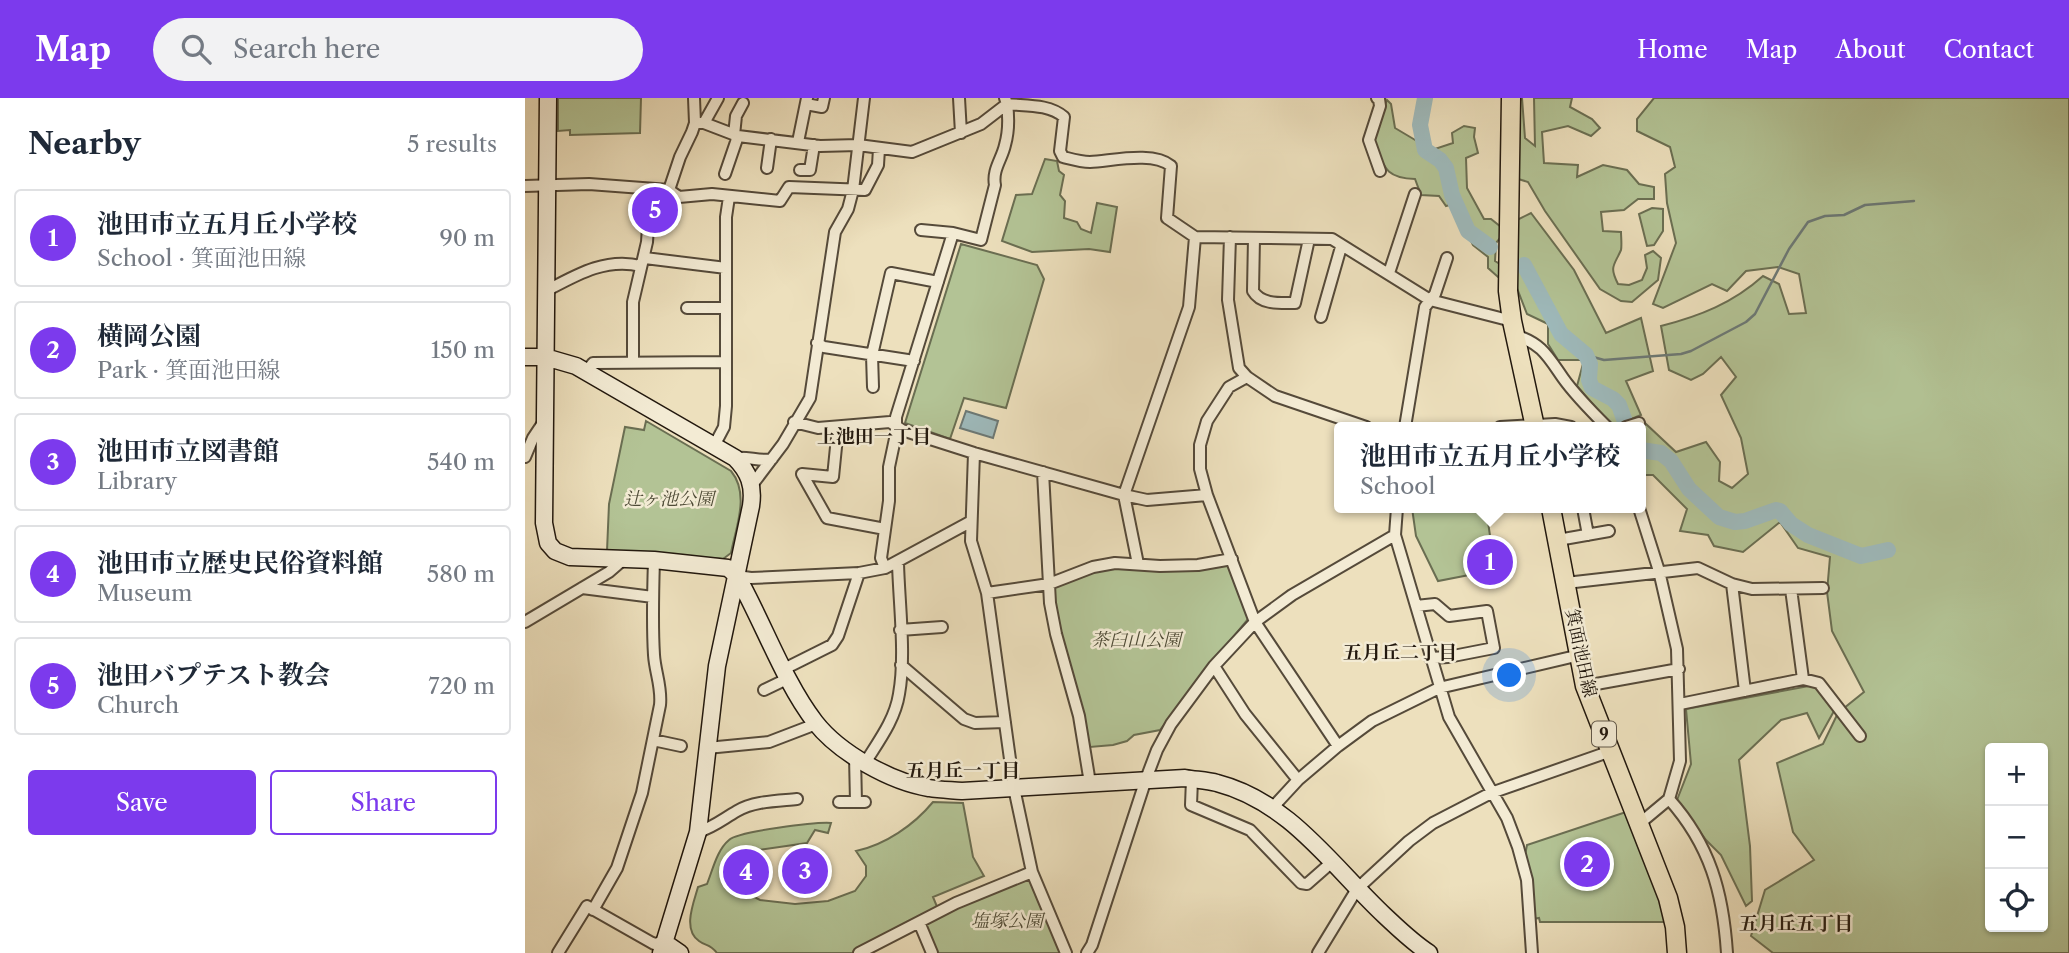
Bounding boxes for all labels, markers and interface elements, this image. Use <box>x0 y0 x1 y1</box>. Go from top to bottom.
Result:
search box <box>153 18 643 81</box>
text: Map <box>35 29 111 70</box>
icon: search <box>177 30 215 68</box>
text: Search here <box>233 33 380 65</box>
text: Home <box>1637 35 1708 64</box>
text: Map <box>1746 35 1797 64</box>
text: About <box>1835 35 1906 64</box>
text: Contact <box>1944 35 2034 64</box>
text: Nearby <box>28 125 141 162</box>
text: 5 results <box>407 130 497 158</box>
pin: 5 <box>632 184 678 236</box>
text: 池田市立五月丘小学校 <box>97 208 357 240</box>
text: 1 <box>48 224 58 252</box>
text: 90 m <box>439 224 495 252</box>
text: School · 箕面池田線 <box>97 244 306 272</box>
text: 横岡公園 <box>97 320 201 352</box>
text: 2 <box>46 336 60 364</box>
text: 150 m <box>431 336 495 364</box>
text: Park · 箕面池田線 <box>97 356 280 384</box>
popup <box>1334 422 1646 513</box>
district label: 上池田一丁目 <box>817 425 931 448</box>
text: 池田市立図書館 <box>97 435 279 467</box>
text: 池田市立五月丘小学校 <box>1360 440 1620 472</box>
text: 3 <box>47 448 60 476</box>
text: 540 m <box>427 448 495 476</box>
text: Library <box>97 467 177 495</box>
text: School <box>1360 472 1435 500</box>
park label: 辻ヶ池公園 <box>624 488 717 510</box>
pin: 1 <box>1467 536 1513 588</box>
text: 池田市立歴史民俗資料館 <box>97 547 383 579</box>
text: 4 <box>46 560 60 588</box>
text: 580 m <box>427 560 495 588</box>
text: Museum <box>97 579 193 607</box>
street label: 箕面池田線 <box>1561 607 1601 699</box>
park label: 茶臼山公園 <box>1091 629 1184 651</box>
district label: 五月丘二丁目 <box>1343 641 1457 664</box>
your location <box>1492 658 1526 692</box>
text: 池田バプテスト教会 <box>97 659 330 691</box>
text: 5 <box>47 672 59 700</box>
text: 720 m <box>428 672 495 700</box>
text: Church <box>97 691 179 719</box>
road number: 9 <box>1592 722 1616 747</box>
map controls <box>1985 743 2048 932</box>
button: + <box>1985 743 2048 806</box>
district label: 五月丘一丁目 <box>906 759 1020 782</box>
button: Save <box>28 770 256 835</box>
button: Share <box>270 770 497 835</box>
button: − <box>1985 806 2048 869</box>
pin: 2 <box>1564 838 1610 890</box>
pin: 3 <box>782 845 828 897</box>
pin: 4 <box>723 846 769 898</box>
button: locate <box>1985 869 2048 932</box>
park label: 塩塚公園 <box>971 910 1046 932</box>
district label: 五月丘五丁目 <box>1739 912 1853 935</box>

